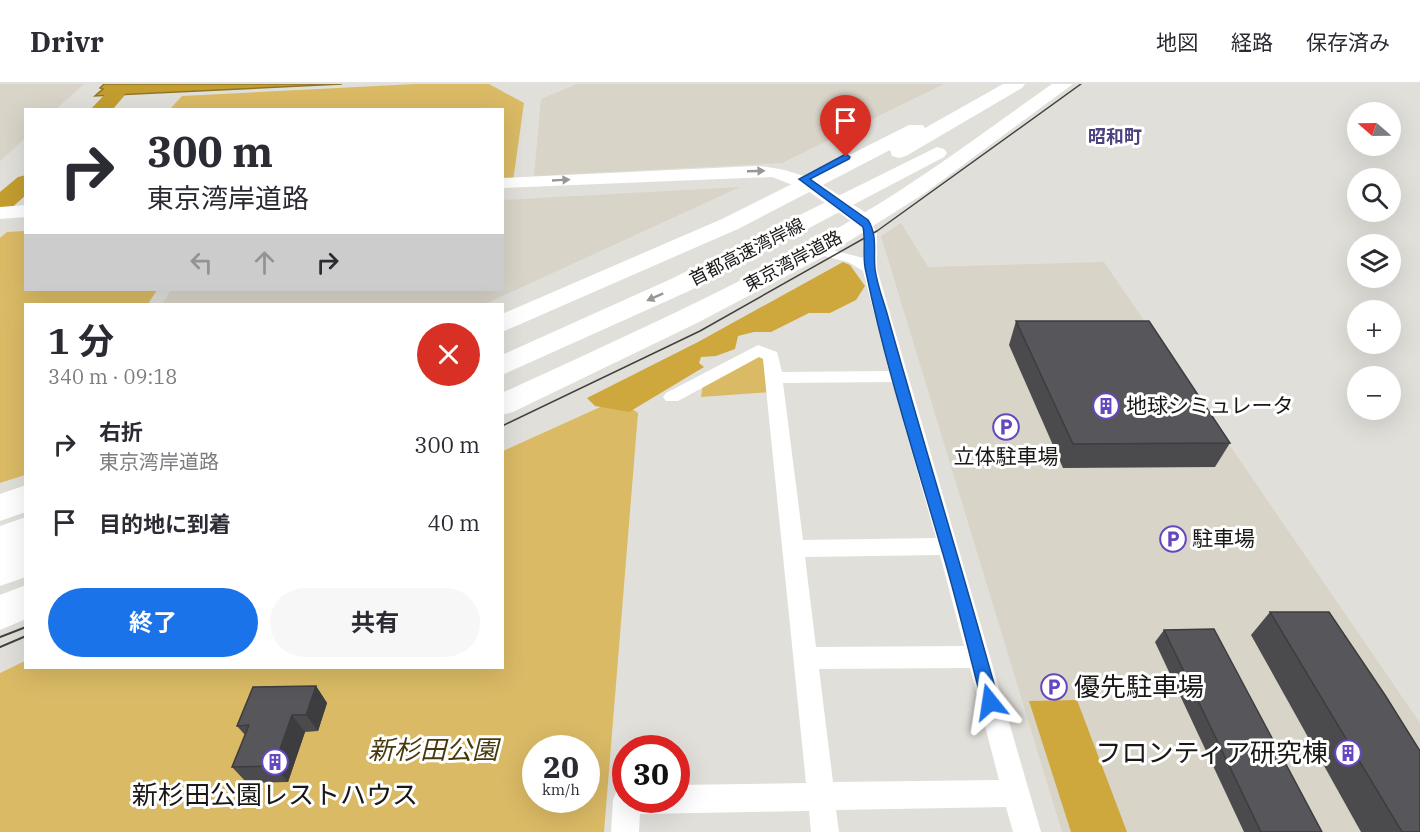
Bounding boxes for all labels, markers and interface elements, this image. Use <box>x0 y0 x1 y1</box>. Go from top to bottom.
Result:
text: Drivr <box>30 23 104 60</box>
text: 地図 <box>1156 28 1198 56</box>
text: 経路 <box>1231 28 1273 56</box>
text: 保存済み <box>1306 28 1390 56</box>
pin <box>820 95 871 157</box>
north arrow <box>1347 102 1401 156</box>
map controls <box>1347 102 1401 420</box>
icon: arrive <box>829 104 862 137</box>
text: 300 m <box>147 124 273 179</box>
district label: 昭和町 <box>1088 125 1142 148</box>
icon: right <box>48 132 126 210</box>
one-way arrow <box>746 166 765 176</box>
button: search <box>1347 168 1401 222</box>
one-way arrow <box>551 176 570 185</box>
text: 東京湾岸道路 <box>147 180 309 215</box>
street label: 首都高速湾岸線 <box>685 213 808 290</box>
street label: 東京湾岸道路 <box>740 225 846 296</box>
button: layers <box>1347 234 1401 288</box>
icon: left <box>185 246 218 279</box>
icon: ahead <box>248 246 281 279</box>
icon: right <box>311 246 344 279</box>
one-way arrow <box>645 292 663 302</box>
button: + <box>1347 300 1401 354</box>
text: 1 分 <box>48 317 114 364</box>
button: close <box>417 323 480 386</box>
text: 340 m · 09:18 <box>48 363 177 390</box>
button: − <box>1347 366 1401 420</box>
building icon: 地球シミュレータ <box>1091 391 1121 421</box>
place label: 地球シミュレータ <box>1126 391 1294 419</box>
parking icon: 立体駐車場 <box>991 412 1021 442</box>
text: 右折 <box>99 417 143 446</box>
icon: right <box>48 428 81 461</box>
text: 300 m <box>414 430 480 459</box>
place label: 立体駐車場 <box>954 442 1059 470</box>
text: 東京湾岸道路 <box>99 448 219 475</box>
icon: arrive <box>48 506 81 539</box>
text: 40 m <box>428 508 480 537</box>
text: 目的地に到着 <box>99 509 231 538</box>
parking icon: 駐車場 <box>1158 524 1188 554</box>
place label: 駐車場 <box>1192 524 1255 552</box>
button: 終了 <box>48 588 258 657</box>
button: 共有 <box>270 588 480 657</box>
place label: 優先駐車場 <box>1074 669 1204 703</box>
position arrow <box>958 670 1022 734</box>
parking icon: 優先駐車場 <box>1039 672 1069 702</box>
park label: 新杉田公園 <box>368 732 502 766</box>
speed limit sign: 30 <box>612 735 690 813</box>
place label: フロンティア研究棟 <box>1096 735 1328 769</box>
building icon: フロンティア研究棟 <box>1333 738 1363 768</box>
building icon: 新杉田公園レストハウス <box>260 747 290 777</box>
text: 20 <box>543 747 579 786</box>
place label: 新杉田公園レストハウス <box>132 777 418 811</box>
text: km/h <box>542 780 580 799</box>

